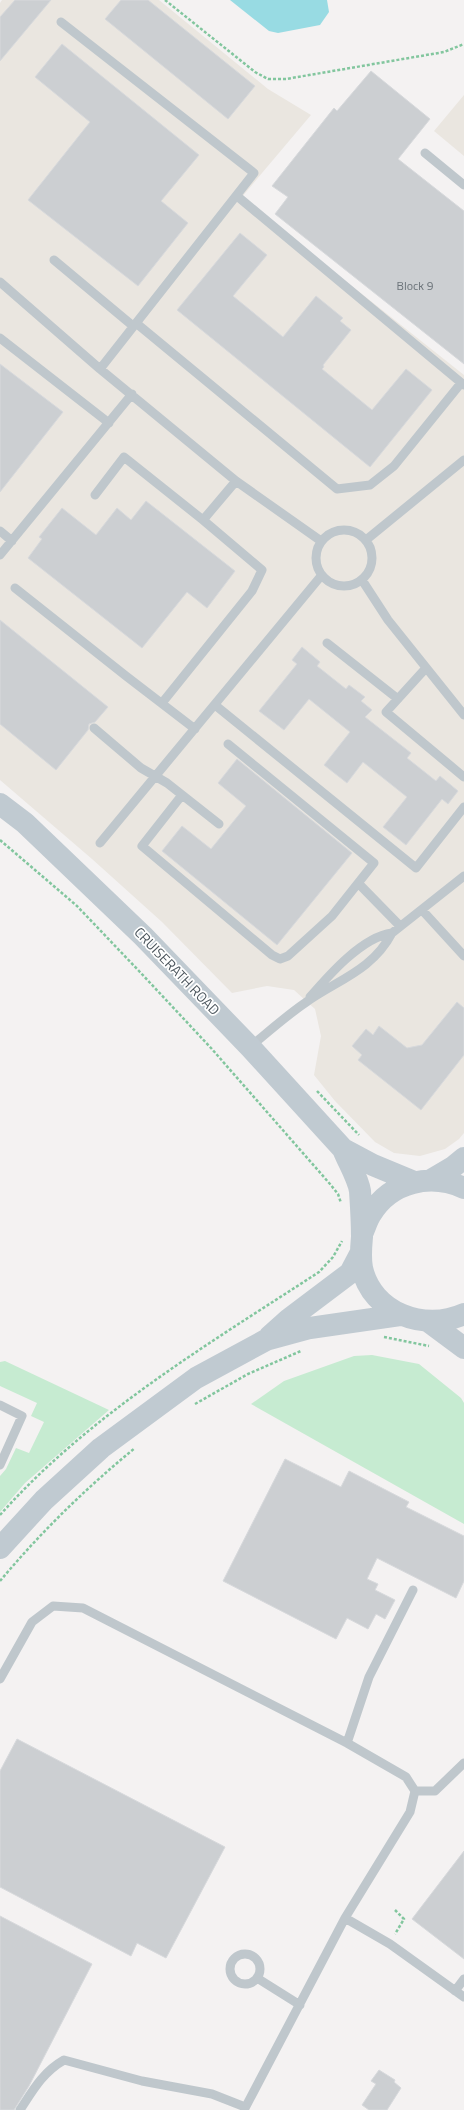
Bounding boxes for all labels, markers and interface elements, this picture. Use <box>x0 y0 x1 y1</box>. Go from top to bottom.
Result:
house number: Block 9 <box>397 276 434 295</box>
street label: CRUISERATH ROAD <box>130 922 225 1019</box>

